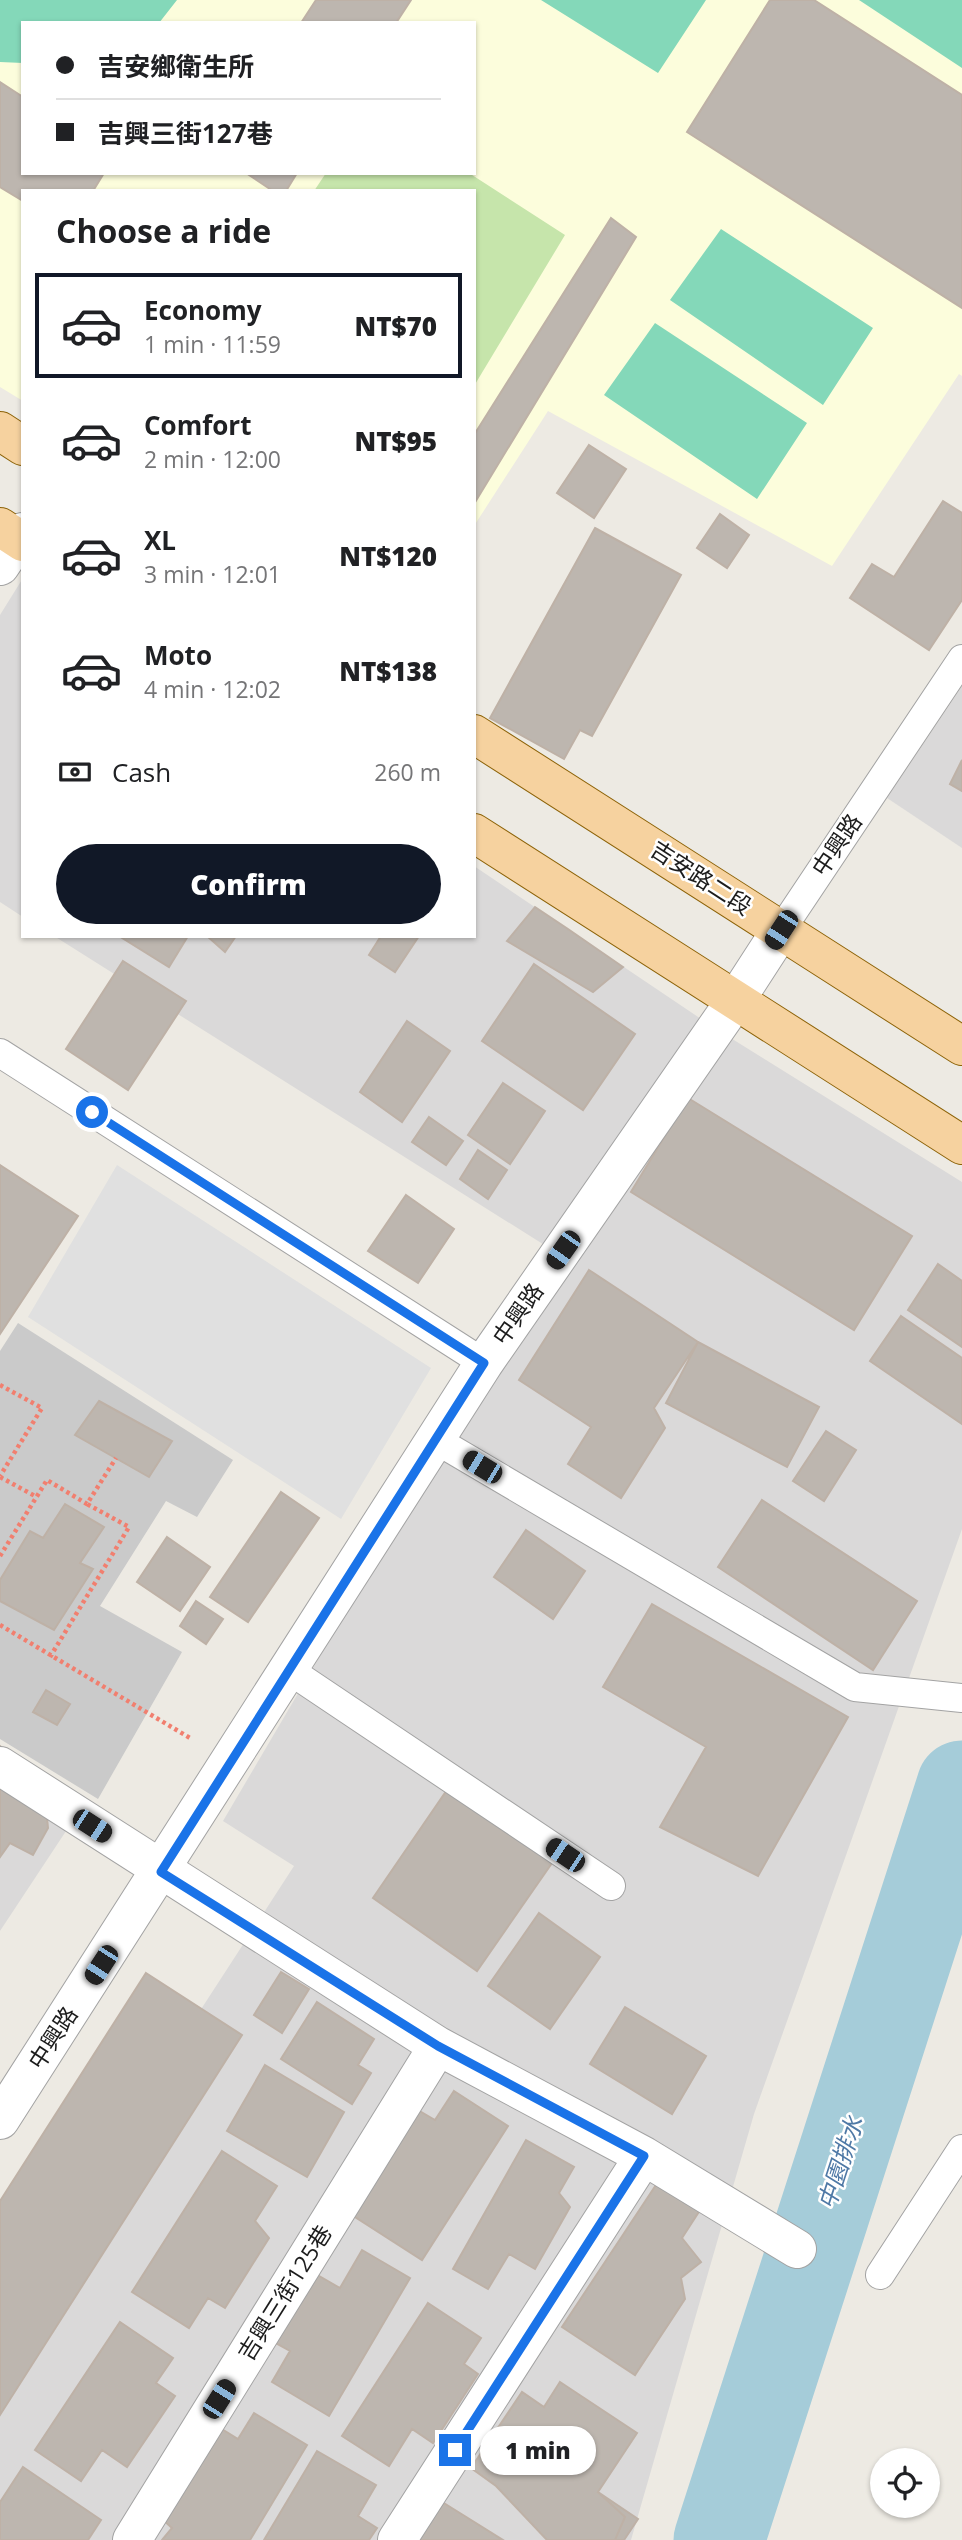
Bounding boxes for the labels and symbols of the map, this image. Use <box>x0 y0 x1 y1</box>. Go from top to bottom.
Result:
street label: 中興路 <box>804 807 869 882</box>
street label: 吉安路二段 <box>645 832 758 922</box>
car <box>761 907 802 953</box>
route start <box>76 1096 108 1128</box>
car <box>543 1227 584 1273</box>
street label: 中興路 <box>484 1276 550 1351</box>
car <box>459 1447 506 1487</box>
car <box>69 1806 116 1846</box>
car <box>542 1835 589 1875</box>
car <box>81 1942 122 1988</box>
street label: 中興路 <box>20 2000 84 2075</box>
water label: 中園排水 <box>809 2111 870 2213</box>
street label: 吉興三街125巷 <box>230 2218 339 2366</box>
car <box>199 2376 240 2422</box>
callout: 1 min <box>480 2426 595 2474</box>
route end <box>439 2434 471 2466</box>

